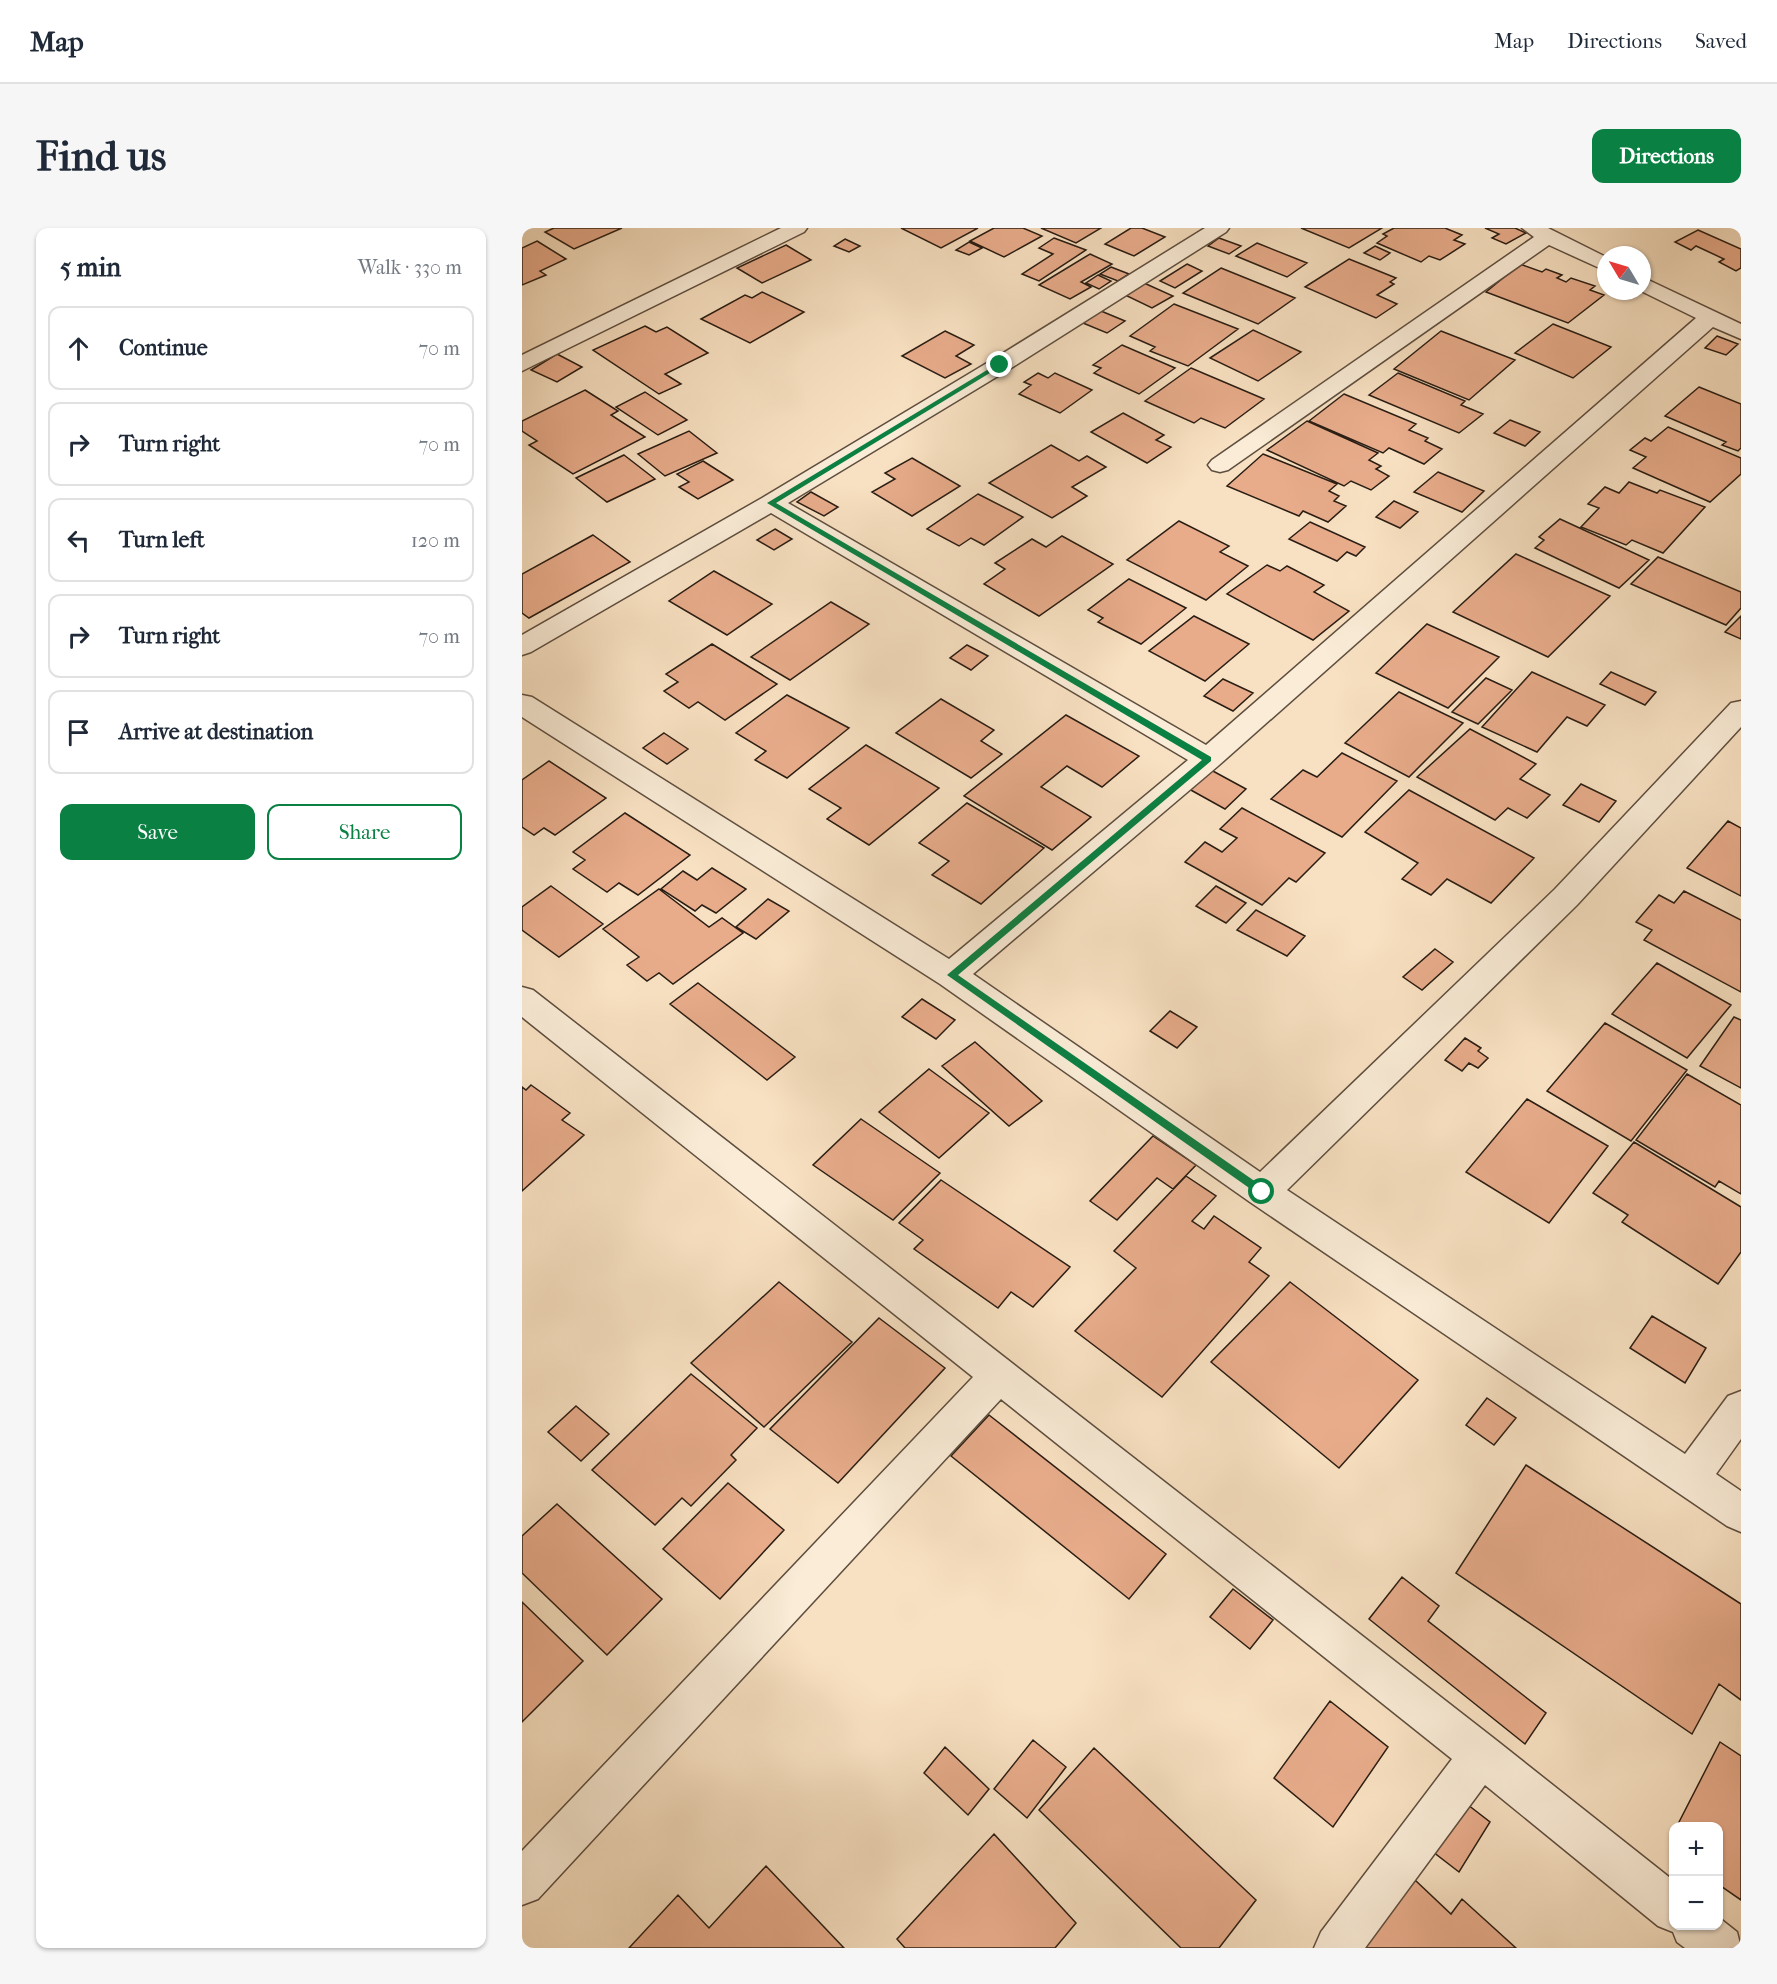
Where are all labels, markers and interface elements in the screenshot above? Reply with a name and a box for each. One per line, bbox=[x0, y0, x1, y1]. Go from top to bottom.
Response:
text: Map bbox=[30, 25, 84, 58]
text: Map bbox=[1494, 29, 1534, 53]
text: Directions bbox=[1567, 29, 1662, 53]
text: Saved bbox=[1695, 29, 1747, 53]
button: Directions bbox=[1592, 129, 1741, 183]
text: Find us bbox=[36, 132, 166, 181]
north arrow bbox=[1597, 246, 1651, 300]
text: 5 min bbox=[60, 252, 121, 283]
text: Walk · 330 m bbox=[358, 256, 462, 279]
icon: ahead bbox=[62, 332, 95, 365]
text: Continue bbox=[119, 335, 208, 361]
text: 70 m bbox=[418, 337, 460, 360]
route end bbox=[986, 351, 1012, 377]
icon: right bbox=[62, 428, 95, 461]
text: Turn right bbox=[119, 431, 220, 457]
text: 70 m bbox=[418, 433, 460, 456]
icon: left bbox=[62, 524, 95, 557]
text: Turn left bbox=[119, 527, 205, 553]
text: 120 m bbox=[411, 529, 460, 552]
icon: right bbox=[62, 620, 95, 653]
text: Turn right bbox=[119, 623, 220, 649]
text: 70 m bbox=[418, 625, 460, 648]
icon: arrive bbox=[62, 716, 95, 749]
text: Arrive at destination bbox=[119, 719, 313, 745]
button: Save bbox=[60, 804, 255, 860]
button: Share bbox=[267, 804, 462, 860]
route start bbox=[1248, 1178, 1274, 1204]
map controls bbox=[1669, 1822, 1723, 1930]
button: + bbox=[1669, 1822, 1723, 1876]
button: − bbox=[1669, 1876, 1723, 1930]

